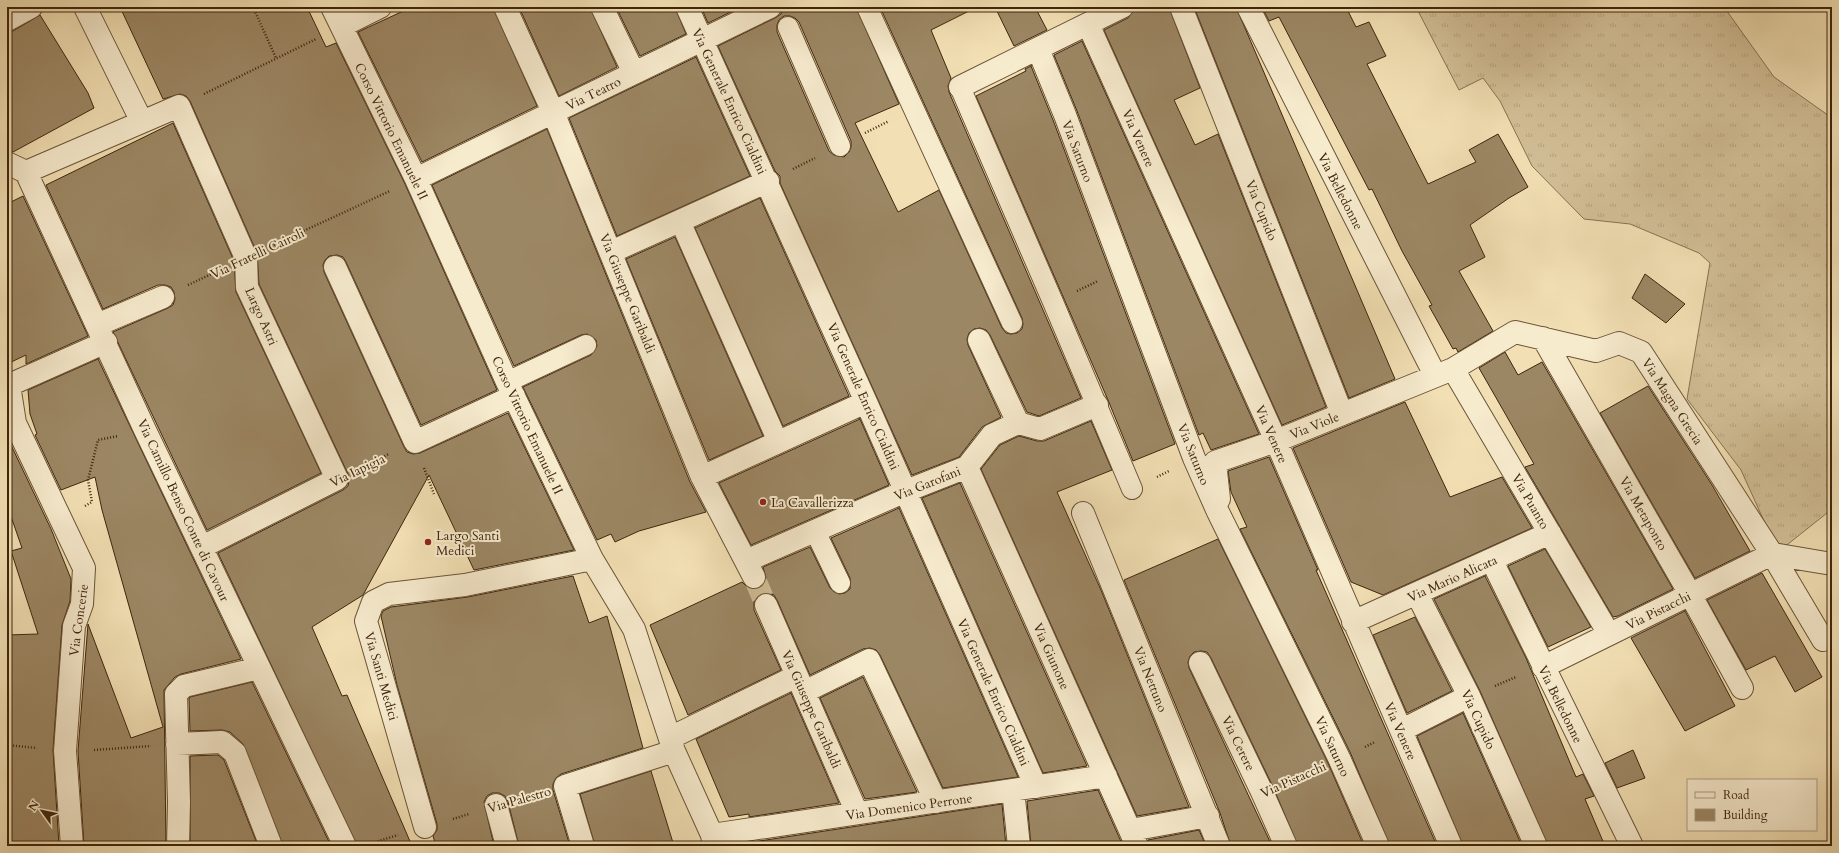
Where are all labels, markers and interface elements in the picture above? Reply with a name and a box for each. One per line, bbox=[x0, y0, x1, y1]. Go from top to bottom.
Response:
street label: Via Generale Enrico Cialdini bbox=[687, 25, 771, 178]
street label: Corso Vittorio Emanuele II bbox=[350, 60, 432, 203]
street label: Via Teatro bbox=[563, 73, 624, 115]
street label: Via Venere bbox=[1117, 107, 1159, 170]
street label: Via Saturno bbox=[1057, 118, 1097, 185]
street label: Via Belledonne bbox=[1313, 150, 1367, 233]
street label: Via Cupido bbox=[1241, 177, 1281, 243]
street label: Via Fratelli Cairoli bbox=[207, 224, 308, 284]
street label: Via Giuseppe Garibaldi bbox=[595, 231, 659, 356]
street label: Largo Astri bbox=[240, 284, 282, 349]
street label: Via Generale Enrico Cialdini bbox=[822, 320, 904, 473]
street label: Corso Vittorio Emanuele II bbox=[487, 353, 567, 497]
street label: Via Magna Grecia bbox=[1637, 355, 1707, 449]
street label: Via Venere bbox=[1250, 403, 1292, 466]
street label: Via Viole bbox=[1287, 408, 1342, 444]
street label: Via Camillo Benso Conte di Cavour bbox=[133, 416, 234, 605]
street label: Via Saturno bbox=[1173, 421, 1214, 488]
street label: Via Iapigia bbox=[327, 450, 388, 492]
street label: Via Garofani bbox=[891, 462, 964, 506]
street label: Via Puanto bbox=[1507, 470, 1553, 533]
street label: Via Metaponto bbox=[1615, 473, 1672, 554]
place label: La Cavallerizza bbox=[771, 494, 854, 512]
marker: La Cavallerizza bbox=[758, 497, 768, 507]
place label: Largo Santi Medici bbox=[436, 527, 500, 560]
marker: Largo Santi Medici bbox=[423, 537, 433, 547]
street label: Via Mario Alicata bbox=[1405, 551, 1501, 607]
street label: Via Concerie bbox=[65, 583, 93, 657]
street label: Via Pistacchi bbox=[1623, 587, 1694, 634]
street label: Via Generale Enrico Cialdini bbox=[952, 616, 1034, 769]
street label: Via Giunone bbox=[1028, 620, 1074, 693]
street label: Via Santi Medici bbox=[360, 630, 402, 723]
street label: Via Nettuno bbox=[1129, 644, 1171, 715]
street label: Via Giuseppe Garibaldi bbox=[777, 647, 845, 772]
street label: Via Belledonne bbox=[1534, 663, 1587, 746]
street label: Via Cupido bbox=[1456, 687, 1500, 752]
street label: Via Venere bbox=[1379, 700, 1421, 763]
street label: Via Cerere bbox=[1217, 713, 1259, 774]
street label: Via Saturno bbox=[1310, 713, 1354, 780]
street label: Via Pistacchi bbox=[1258, 757, 1330, 802]
legend bbox=[1687, 779, 1817, 831]
street label: Via Palestro bbox=[486, 782, 553, 818]
text: Road bbox=[1723, 787, 1750, 803]
street label: Via Domenico Perrone bbox=[845, 789, 974, 825]
north arrow bbox=[22, 791, 62, 831]
text: N bbox=[25, 797, 43, 814]
text: Building bbox=[1723, 807, 1768, 823]

